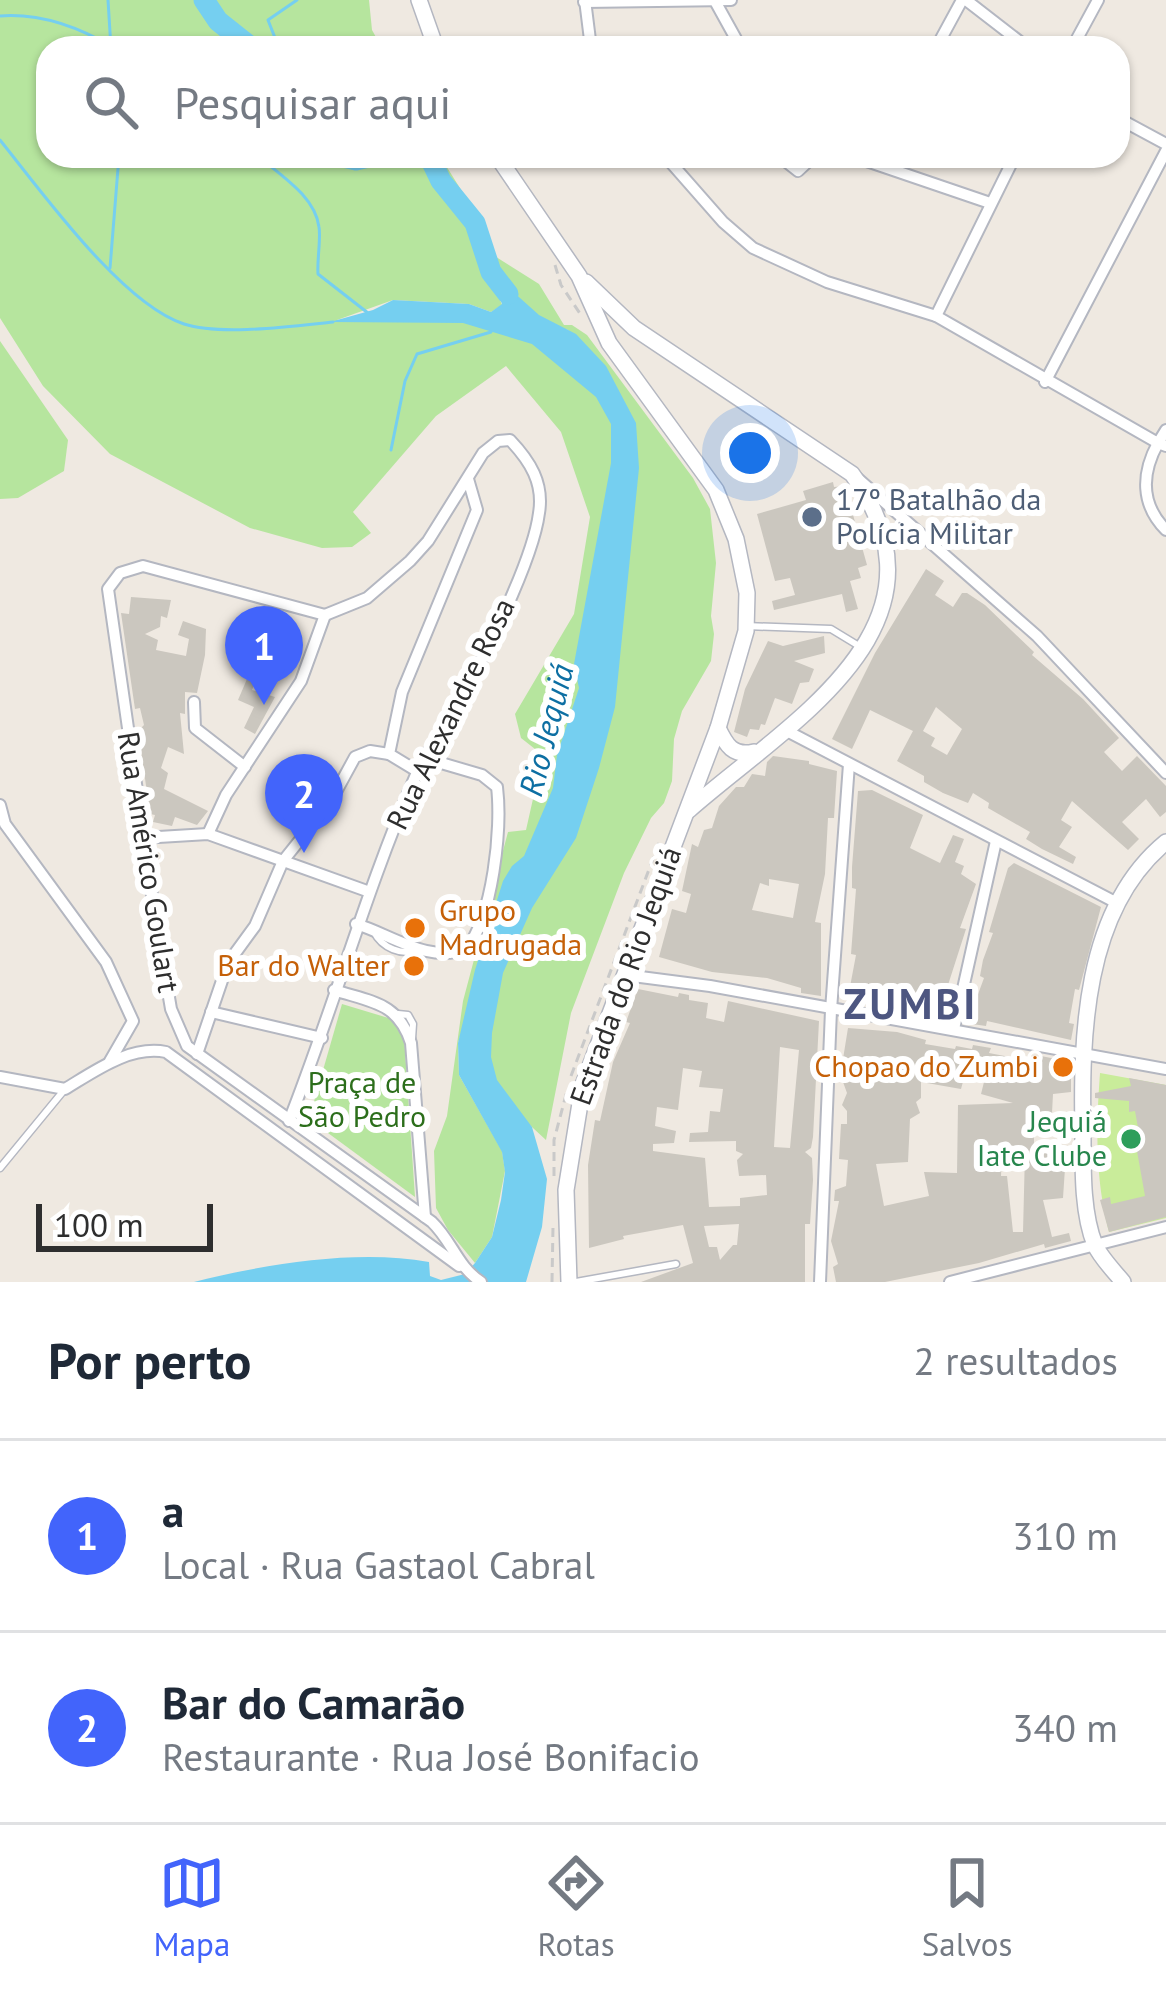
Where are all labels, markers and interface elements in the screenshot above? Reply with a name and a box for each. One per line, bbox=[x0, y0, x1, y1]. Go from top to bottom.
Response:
search box bbox=[36, 36, 1130, 168]
icon: search bbox=[78, 69, 144, 135]
text: Pesquisar aqui bbox=[174, 73, 451, 131]
your location bbox=[720, 423, 780, 483]
place label: 17º Batalhão da Polícia Militar bbox=[836, 479, 1041, 552]
marker: 17º Batalhão da Polícia Militar bbox=[799, 504, 825, 530]
street label: Rua Alexandre Rosa bbox=[377, 591, 523, 836]
pin: 1 bbox=[225, 606, 303, 705]
water label: Rio Jequiá bbox=[508, 659, 583, 800]
street label: Rua Américo Goulart bbox=[110, 729, 189, 995]
pin: 2 bbox=[265, 754, 343, 853]
street label: Estrada do Rio Jequiá bbox=[560, 841, 689, 1110]
place label: Grupo Madrugada bbox=[439, 890, 582, 963]
marker: Grupo Madrugada bbox=[402, 915, 428, 941]
place label: Bar do Walter bbox=[217, 945, 390, 984]
marker: Bar do Walter bbox=[401, 953, 427, 979]
district label: ZUMBI bbox=[844, 976, 978, 1031]
place label: Chopao do Zumbi bbox=[814, 1046, 1039, 1085]
marker: Chopao do Zumbi bbox=[1050, 1054, 1076, 1080]
park label: Praça de São Pedro bbox=[298, 1062, 426, 1135]
place label: Jequiá Iate Clube bbox=[977, 1101, 1107, 1174]
marker: Jequiá Iate Clube bbox=[1118, 1126, 1144, 1152]
scale bar bbox=[36, 1198, 213, 1251]
text: 100 m bbox=[54, 1203, 144, 1246]
text: Por perto bbox=[48, 1327, 251, 1393]
text: 2 resultados bbox=[914, 1335, 1118, 1386]
text: a bbox=[162, 1481, 184, 1539]
text: 1 bbox=[76, 1510, 98, 1561]
text: 310 m bbox=[1012, 1510, 1118, 1561]
text: Local · Rua Gastaol Cabral bbox=[162, 1539, 595, 1590]
text: Bar do Camarão bbox=[162, 1673, 465, 1731]
text: 2 bbox=[76, 1702, 98, 1753]
text: 340 m bbox=[1012, 1702, 1118, 1753]
text: Restaurante · Rua José Bonifacio bbox=[162, 1731, 700, 1782]
tab: Mapa bbox=[154, 1850, 230, 1965]
tab: Rotas bbox=[537, 1850, 615, 1965]
tab: Salvos bbox=[922, 1850, 1012, 1965]

